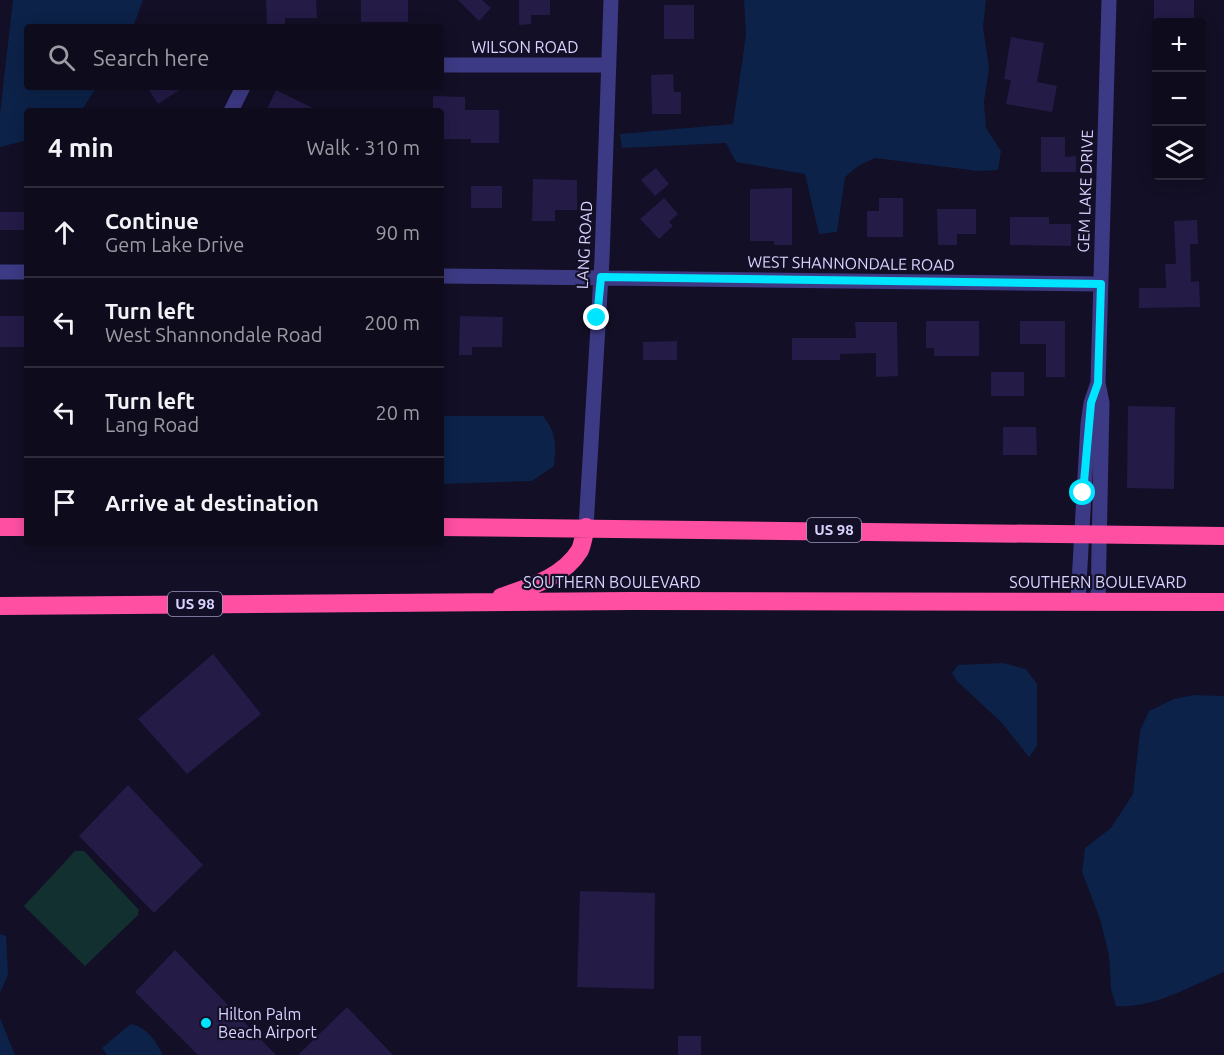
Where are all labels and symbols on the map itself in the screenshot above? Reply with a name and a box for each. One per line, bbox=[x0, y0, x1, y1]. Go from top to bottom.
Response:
street label: WILSON ROAD bbox=[471, 38, 579, 56]
street label: GEM LAKE DRIVE bbox=[1074, 129, 1096, 253]
street label: LANG ROAD bbox=[573, 200, 595, 290]
street label: WEST SHANNONDALE ROAD bbox=[747, 252, 955, 274]
route end bbox=[583, 304, 609, 330]
route start bbox=[1069, 479, 1095, 505]
road number: US 98 bbox=[807, 518, 861, 542]
street label: SOUTHERN BOULEVARD bbox=[523, 573, 701, 591]
street label: SOUTHERN BOULEVARD bbox=[1009, 573, 1187, 591]
road number: US 98 bbox=[168, 592, 222, 616]
place label: Hilton Palm Beach Airport bbox=[218, 1005, 318, 1041]
marker: Hilton Palm Beach Airport bbox=[199, 1016, 213, 1030]

